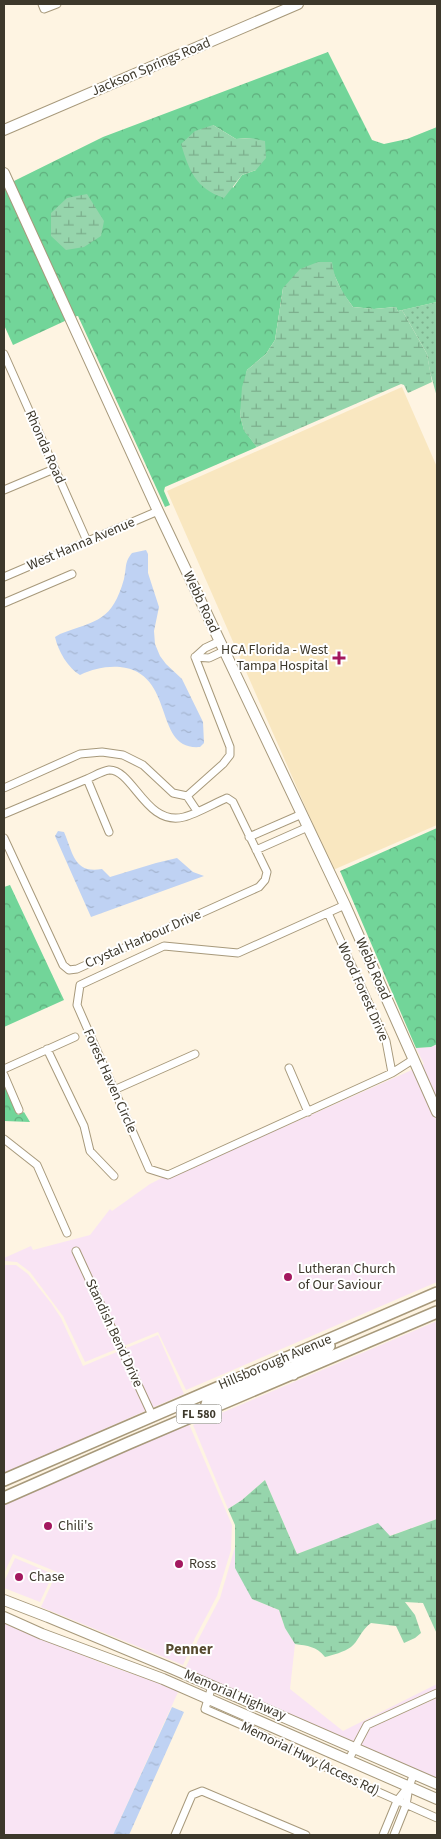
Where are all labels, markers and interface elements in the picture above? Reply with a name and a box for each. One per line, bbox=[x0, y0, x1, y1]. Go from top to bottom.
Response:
street label: Jackson Springs Road bbox=[88, 33, 214, 101]
street label: Rhonda Road bbox=[20, 407, 70, 487]
street label: West Hanna Avenue bbox=[24, 512, 138, 576]
street label: Webb Road bbox=[178, 568, 224, 636]
place label: HCA Florida - West Tampa Hospital bbox=[221, 640, 328, 676]
marker: HCA Florida - West Tampa Hospital bbox=[332, 651, 346, 665]
street label: Crystal Harbour Drive bbox=[82, 904, 204, 974]
street label: Webb Road bbox=[350, 935, 396, 1003]
street label: Wood Forest Drive bbox=[332, 939, 394, 1045]
street label: Forest Haven Circle bbox=[78, 1026, 142, 1136]
place label: Lutheran Church of Our Saviour bbox=[298, 1259, 396, 1295]
marker: Lutheran Church of Our Saviour bbox=[282, 1271, 294, 1283]
street label: Standish Bend Drive bbox=[80, 1276, 148, 1391]
street label: Hillsborough Avenue bbox=[215, 1329, 335, 1395]
road number: FL 580 bbox=[176, 1405, 222, 1424]
place label: Chili's bbox=[58, 1516, 93, 1536]
marker: Chili's bbox=[42, 1520, 54, 1532]
place label: Ross bbox=[189, 1554, 216, 1574]
marker: Ross bbox=[173, 1558, 185, 1570]
place label: Chase bbox=[29, 1567, 65, 1587]
marker: Chase bbox=[13, 1571, 25, 1583]
district label: Penner bbox=[165, 1639, 213, 1660]
street label: Memorial Highway bbox=[181, 1665, 289, 1726]
street label: Memorial Hwy (Access Rd) bbox=[237, 1717, 383, 1801]

